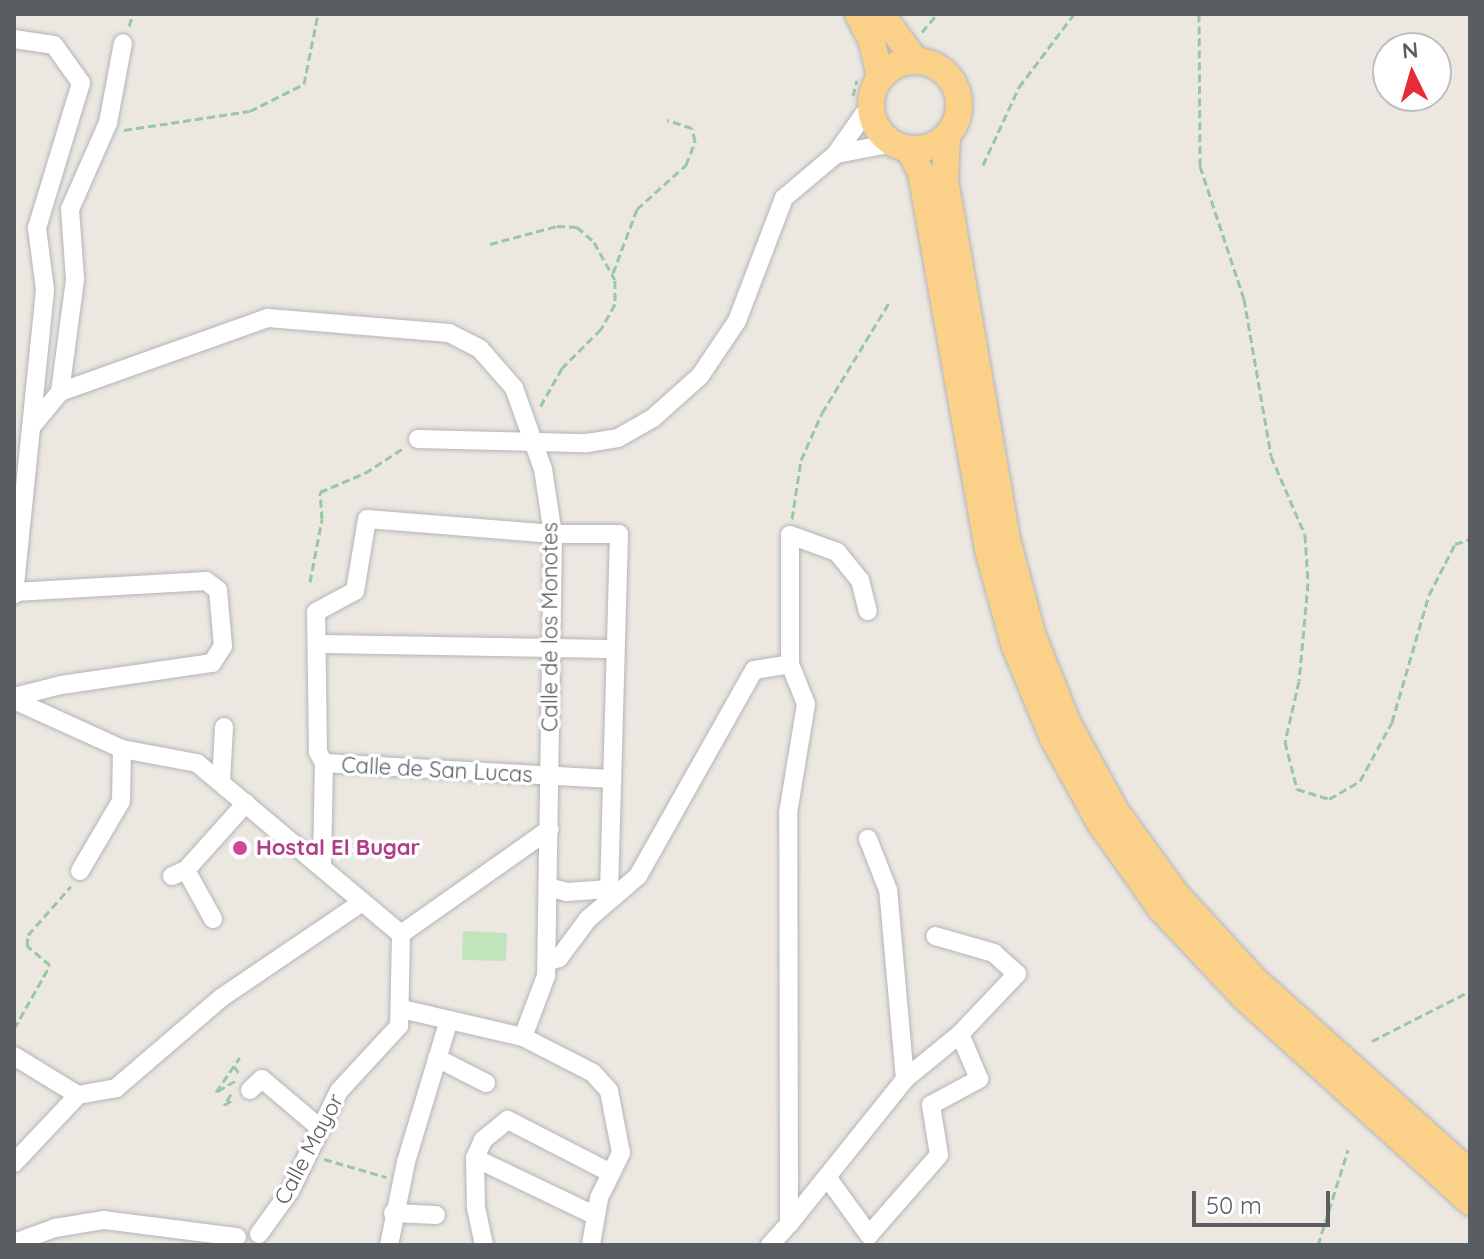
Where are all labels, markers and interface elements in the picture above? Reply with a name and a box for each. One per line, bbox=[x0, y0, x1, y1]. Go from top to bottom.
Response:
north arrow bbox=[1372, 32, 1452, 112]
text: N bbox=[1401, 35, 1419, 65]
street label: Calle de los Monotes bbox=[537, 522, 563, 732]
street label: Calle de San Lucas bbox=[341, 752, 533, 788]
place label: Hostal El Bugar bbox=[256, 835, 420, 861]
marker: Hostal El Bugar bbox=[231, 839, 249, 857]
street label: Calle Mayor bbox=[269, 1089, 349, 1209]
scale bar bbox=[1196, 1175, 1334, 1225]
text: 50 m bbox=[1206, 1190, 1262, 1220]

